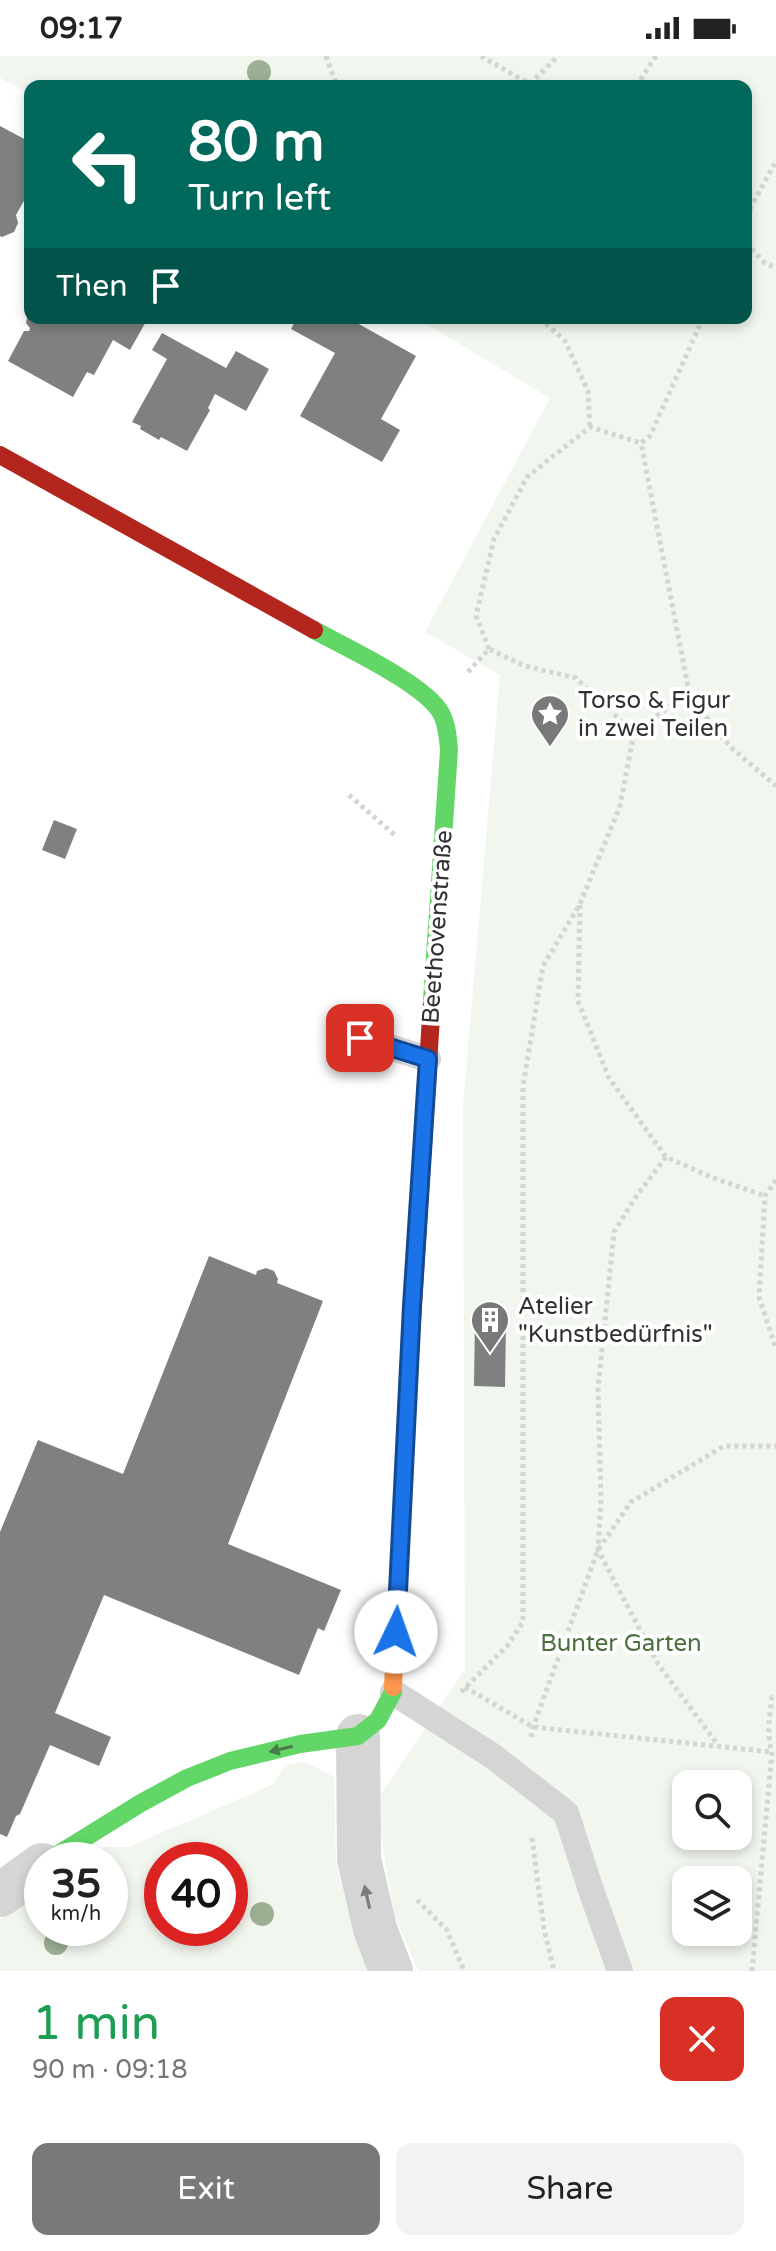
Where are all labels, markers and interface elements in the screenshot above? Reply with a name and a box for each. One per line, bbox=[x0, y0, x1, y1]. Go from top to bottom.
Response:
text: 09:17 bbox=[40, 10, 123, 47]
text: 80 m bbox=[188, 109, 324, 176]
icon: left bbox=[56, 112, 160, 216]
text: Turn left bbox=[188, 177, 331, 220]
icon: arrive bbox=[144, 264, 188, 308]
text: Then bbox=[56, 268, 128, 305]
place label: Torso & Figur in zwei Teilen bbox=[578, 686, 731, 743]
place icon: Torso & Figur in zwei Teilen bbox=[529, 693, 571, 748]
street label: Beethovenstraße bbox=[416, 829, 459, 1025]
pin bbox=[326, 1004, 394, 1072]
icon: arrive bbox=[338, 1016, 382, 1060]
place label: Atelier "Kunstbedürfnis" bbox=[518, 1292, 713, 1349]
building icon: Atelier "Kunstbedürfnis" bbox=[469, 1299, 511, 1354]
position arrow bbox=[354, 1590, 438, 1674]
park label: Bunter Garten bbox=[540, 1629, 702, 1658]
one-way arrow bbox=[268, 1743, 293, 1755]
map controls bbox=[672, 1770, 752, 1946]
button: search bbox=[672, 1770, 752, 1850]
speed limit sign: 40 bbox=[144, 1842, 248, 1946]
text: 35 bbox=[51, 1860, 101, 1908]
button: layers bbox=[672, 1866, 752, 1946]
one-way arrow bbox=[360, 1884, 373, 1909]
text: km/h bbox=[51, 1902, 101, 1926]
text: 1 min bbox=[32, 1995, 160, 2053]
button: close bbox=[660, 1997, 744, 2081]
text: 90 m · 09:18 bbox=[32, 2054, 188, 2085]
button: Exit bbox=[32, 2143, 380, 2235]
button: Share bbox=[396, 2143, 744, 2235]

